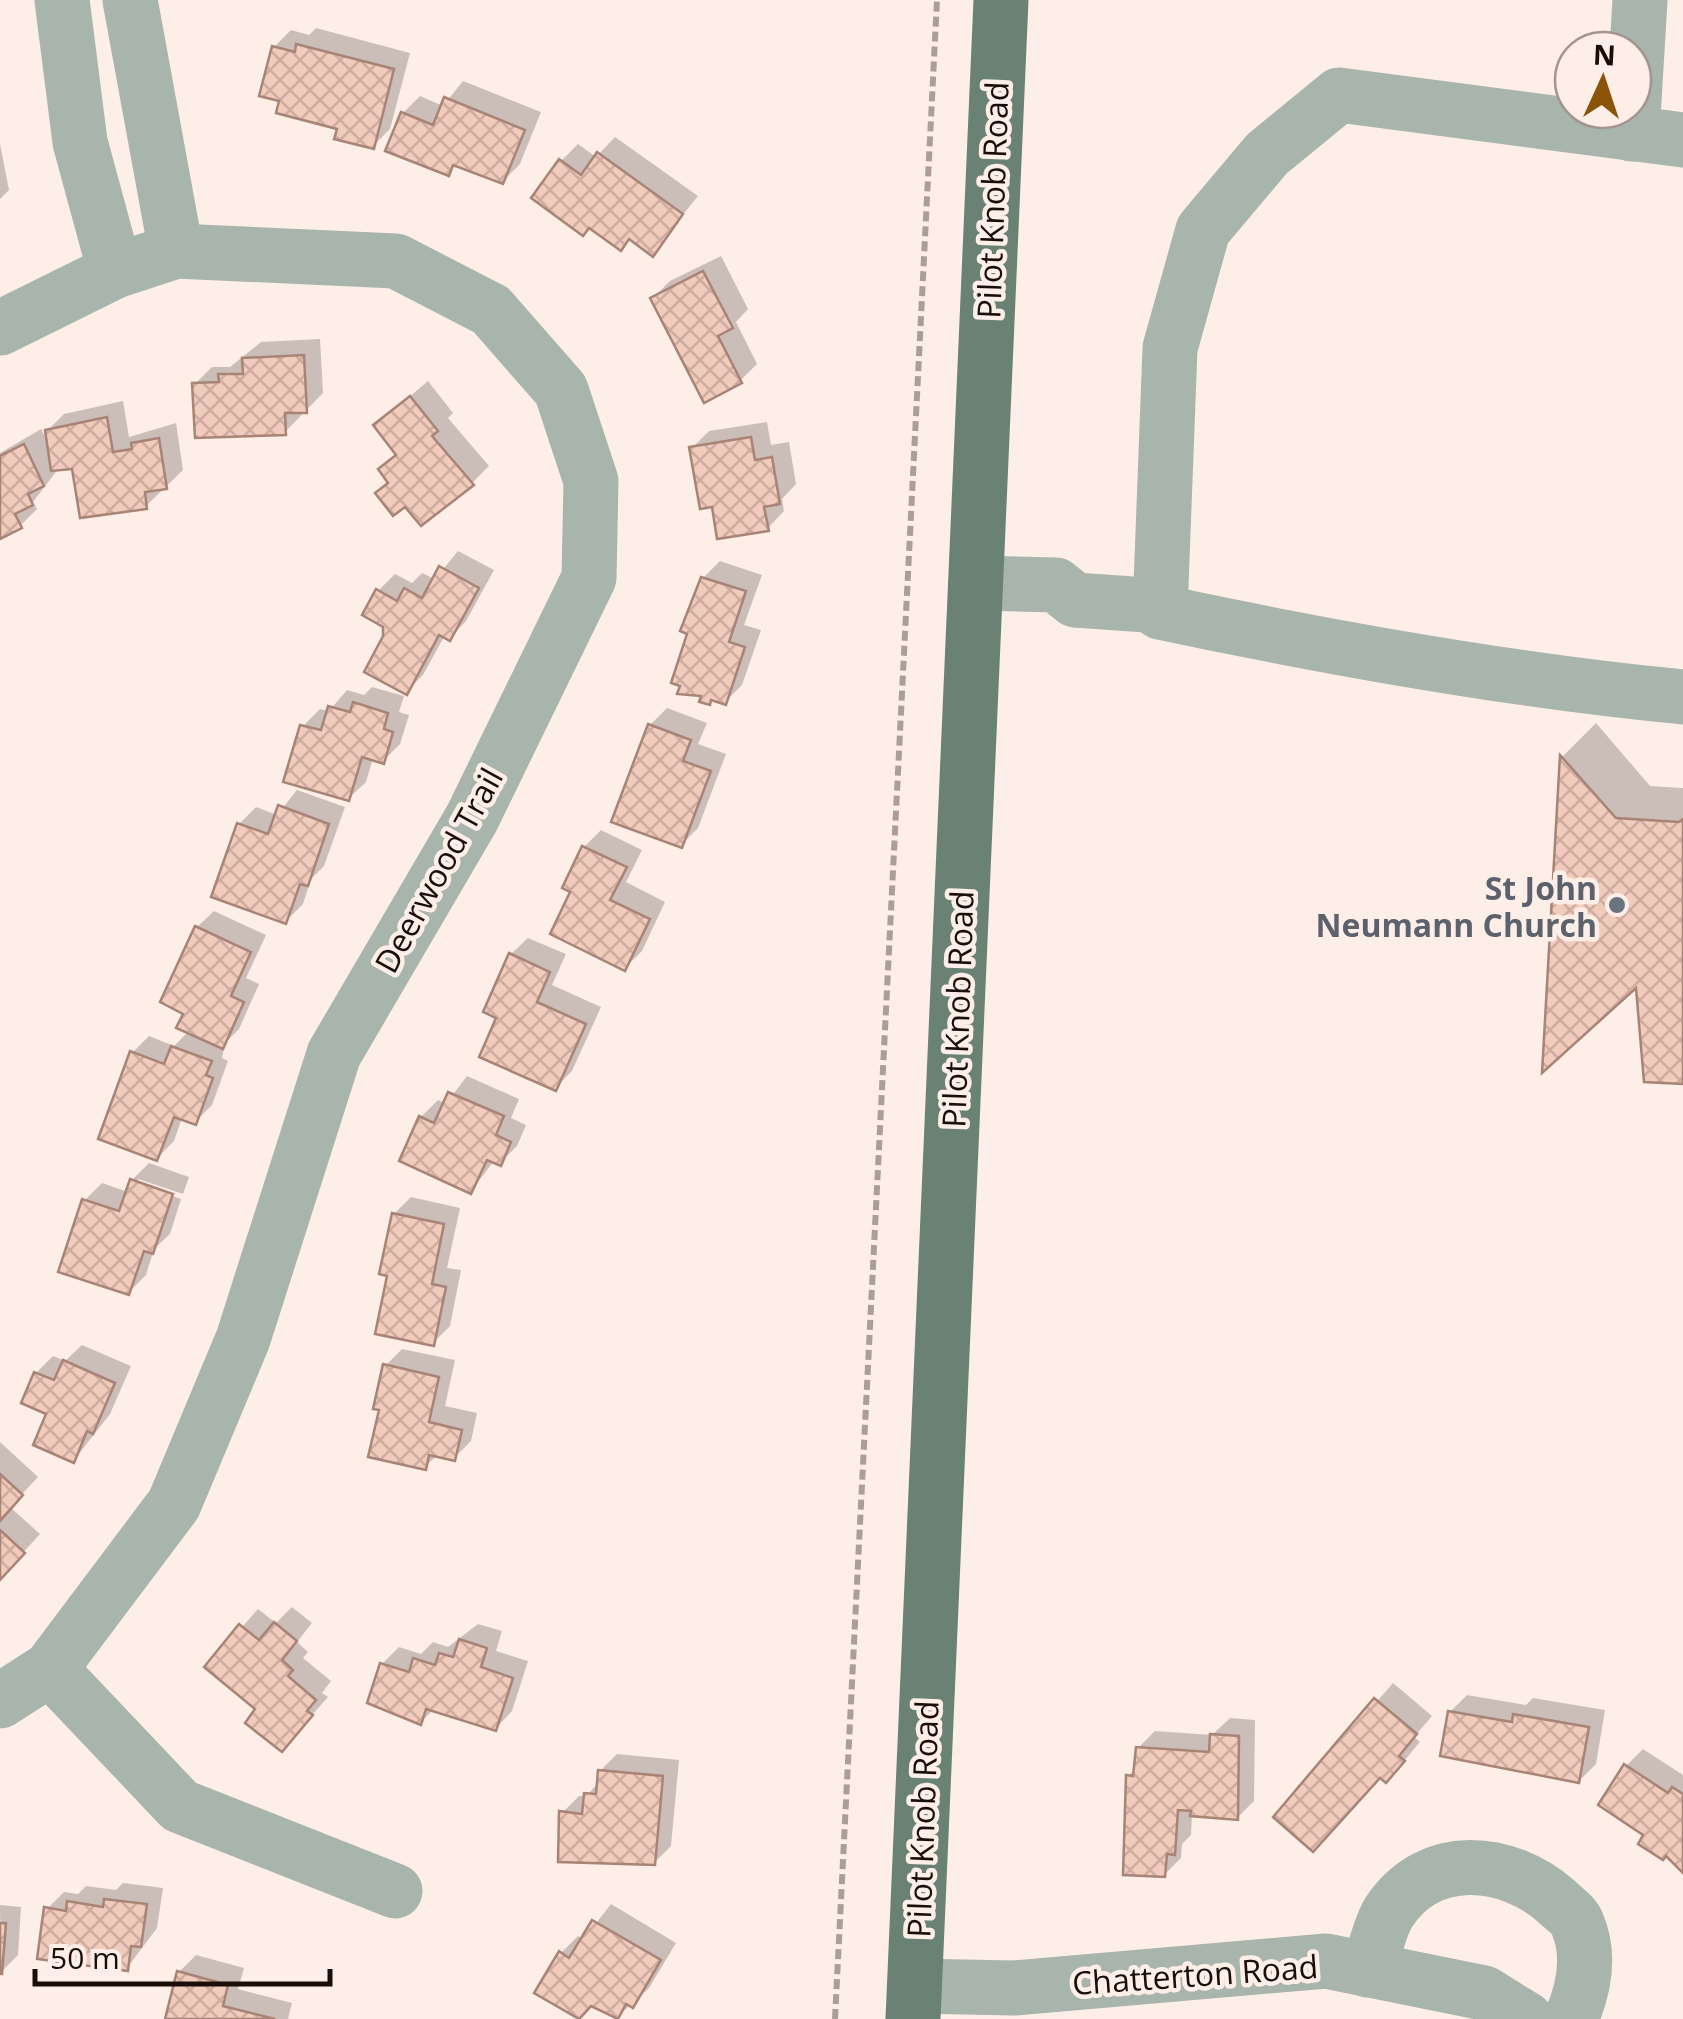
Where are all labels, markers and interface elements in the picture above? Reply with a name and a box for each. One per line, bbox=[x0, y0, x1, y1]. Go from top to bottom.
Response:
north arrow bbox=[1553, 30, 1653, 130]
text: N bbox=[1592, 34, 1617, 74]
street label: Pilot Knob Road bbox=[966, 81, 1018, 319]
street label: Deerwood Trail bbox=[364, 760, 512, 980]
place label: St John Neumann Church bbox=[1315, 866, 1597, 946]
street label: Pilot Knob Road bbox=[931, 890, 983, 1128]
marker: St John Neumann Church bbox=[1606, 894, 1628, 916]
street label: Pilot Knob Road bbox=[896, 1700, 948, 1938]
scale bar bbox=[35, 1924, 330, 1986]
text: 50 m bbox=[50, 1937, 120, 1978]
street label: Chatterton Road bbox=[1071, 1944, 1319, 2004]

